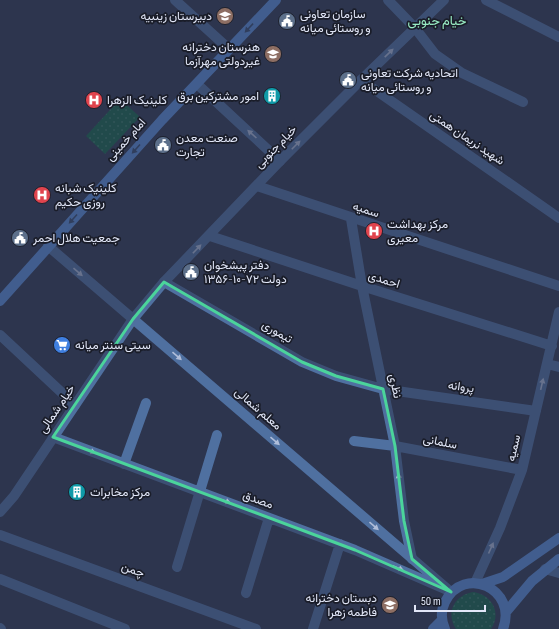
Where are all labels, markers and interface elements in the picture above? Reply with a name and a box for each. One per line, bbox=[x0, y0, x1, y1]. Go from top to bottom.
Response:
school or university icon: دبیرستان زینبیه bbox=[215, 6, 235, 26]
place label: سازمان تعاونی و روستائی میانه bbox=[300, 7, 371, 36]
place label: دبیرستان زینبیه bbox=[140, 9, 212, 24]
public building icon: سازمان تعاونی و روستائی میانه bbox=[277, 11, 297, 31]
district label: خیام جنوبی bbox=[408, 13, 467, 29]
one-way arrow bbox=[244, 23, 254, 33]
place label: هنرستان دخترانه غیردولتی مهرآزما bbox=[182, 40, 260, 69]
school or university icon: هنرستان دخترانه غیردولتی مهرآزما bbox=[263, 44, 283, 64]
one-way arrow bbox=[384, 48, 394, 58]
place label: اتحادیه شرکت تعاونی و روستائی میانه bbox=[361, 66, 458, 95]
public building icon: اتحادیه شرکت تعاونی و روستائی میانه bbox=[338, 70, 358, 90]
building icon: امور مشترکین برق bbox=[262, 86, 282, 106]
place label: امور مشترکین برق bbox=[177, 89, 259, 104]
hospital icon: کلینیک الزهرا bbox=[84, 90, 104, 110]
place label: کلینیک الزهرا bbox=[107, 93, 167, 108]
street label: شهید نریمان همتی bbox=[427, 107, 507, 169]
street label: امام خمینی bbox=[103, 115, 149, 165]
street label: خیام جنوبی bbox=[252, 122, 300, 172]
one-way arrow bbox=[246, 130, 257, 139]
place label: صنعت معدن تجارت bbox=[176, 131, 238, 160]
public building icon: صنعت معدن تجارت bbox=[153, 135, 173, 155]
one-way arrow bbox=[291, 140, 301, 149]
one-way arrow bbox=[131, 144, 140, 154]
place label: کلینیک شبانه روزی حکیم bbox=[55, 181, 117, 210]
hospital icon: کلینیک شبانه روزی حکیم bbox=[32, 185, 52, 205]
street label: سميه bbox=[351, 199, 381, 221]
one-way arrow bbox=[68, 214, 78, 224]
place label: مرکز بهداشت معیری bbox=[387, 217, 448, 246]
hospital icon: مرکز بهداشت معیری bbox=[364, 221, 384, 241]
public building icon: جمعیت هلال احمر bbox=[10, 228, 30, 248]
place label: جمعیت هلال احمر bbox=[32, 231, 120, 246]
one-way arrow bbox=[192, 244, 202, 254]
place label: دفتر پیشخوان دولت ۷۲-۱۰-۱۳۵۶ bbox=[204, 258, 287, 287]
public building icon: دفتر پیشخوان دولت ۷۲-۱۰-۱۳۵۶ bbox=[181, 262, 201, 282]
one-way arrow bbox=[73, 267, 83, 276]
street label: احمدی bbox=[366, 268, 402, 292]
street label: تیموری bbox=[259, 317, 295, 347]
supermarket icon: سیتی سنتر میانه bbox=[52, 335, 72, 355]
place label: سیتی سنتر میانه bbox=[75, 338, 151, 353]
one-way arrow bbox=[171, 352, 182, 361]
street label: نظری bbox=[385, 372, 405, 400]
street label: پروانه bbox=[447, 378, 475, 396]
one-way arrow bbox=[540, 378, 546, 390]
street label: خیام شمالی bbox=[35, 382, 79, 436]
street label: معلم شمالی bbox=[231, 385, 285, 433]
street label: سلمانی bbox=[422, 431, 458, 453]
street label: سمیه bbox=[504, 433, 524, 463]
one-way arrow bbox=[270, 436, 281, 445]
one-way arrow bbox=[84, 448, 96, 454]
one-way arrow bbox=[396, 473, 402, 485]
building icon: مرکز مخابرات bbox=[67, 482, 87, 502]
place label: مرکز مخابرات bbox=[90, 485, 150, 500]
street label: مصدق bbox=[241, 488, 275, 512]
one-way arrow bbox=[219, 499, 231, 505]
one-way arrow bbox=[369, 521, 379, 530]
one-way arrow bbox=[488, 542, 494, 553]
street label: چمن bbox=[119, 559, 147, 581]
one-way arrow bbox=[393, 565, 404, 571]
scale bar bbox=[415, 587, 485, 613]
place label: دبستان دخترانه فاطمه زهرا bbox=[306, 591, 377, 620]
text: 50 m bbox=[421, 594, 441, 609]
school or university icon: دبستان دخترانه فاطمه زهرا bbox=[380, 595, 400, 615]

